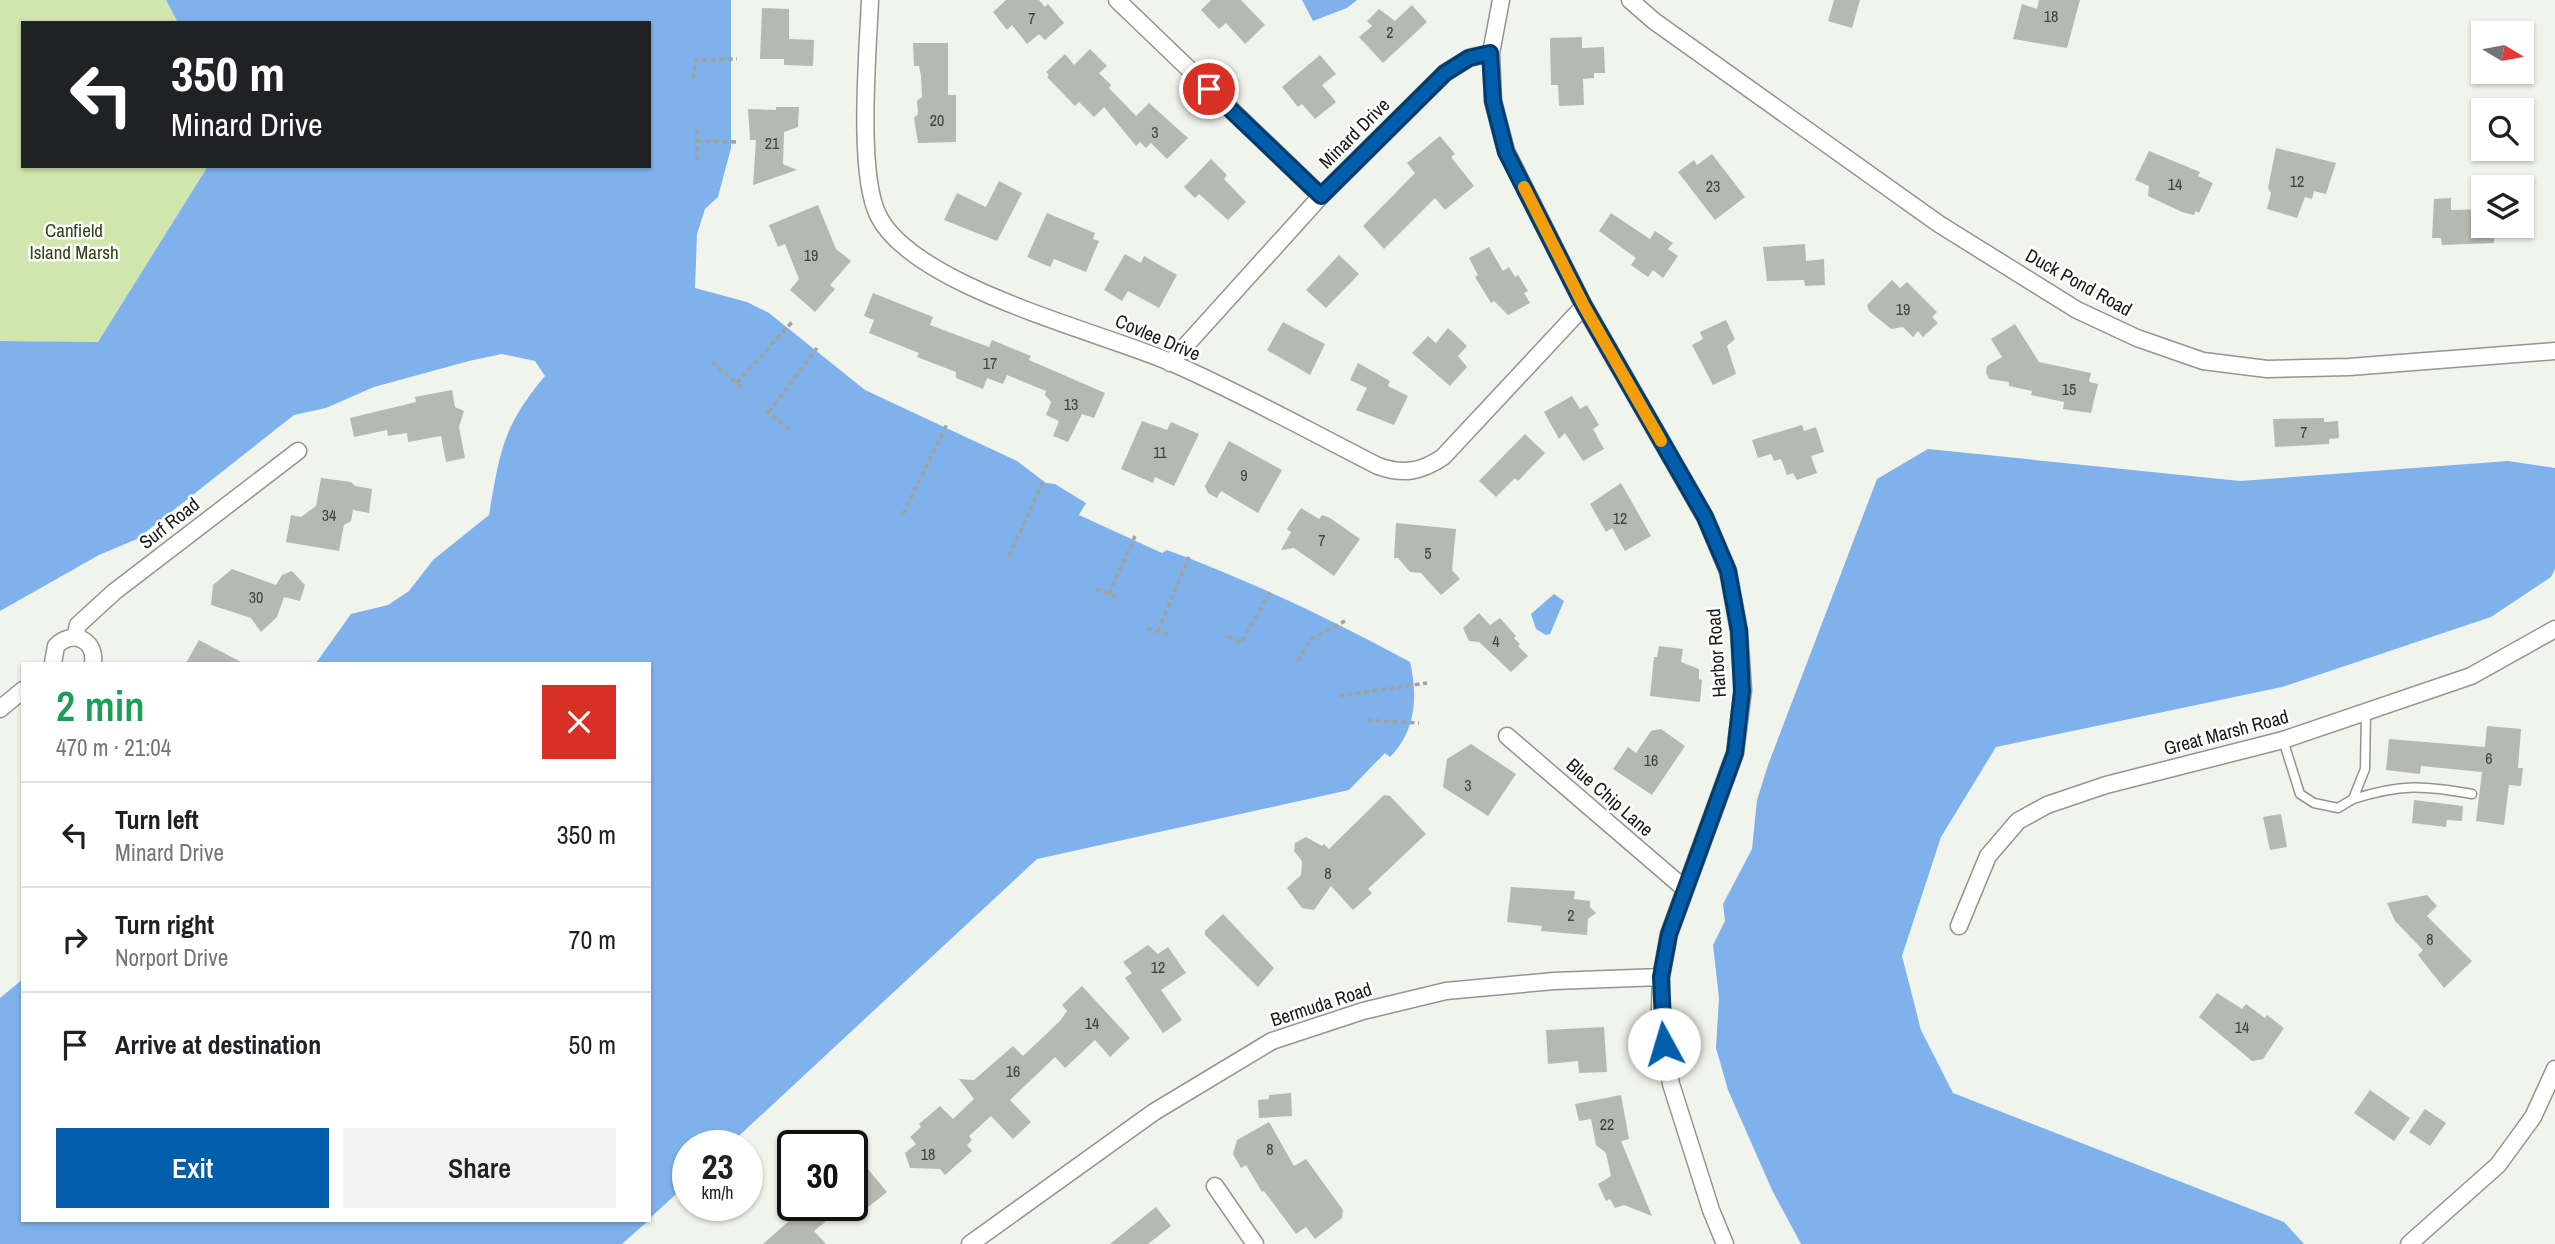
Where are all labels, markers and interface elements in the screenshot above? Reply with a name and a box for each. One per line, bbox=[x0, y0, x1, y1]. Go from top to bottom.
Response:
house number: 18 bbox=[2044, 5, 2058, 27]
house number: 7 bbox=[1028, 7, 1036, 29]
house number: 2 bbox=[1386, 21, 1394, 43]
north arrow bbox=[2471, 21, 2534, 84]
map controls bbox=[2471, 21, 2534, 238]
text: 350 m bbox=[171, 40, 285, 106]
icon: left bbox=[56, 49, 147, 140]
pin bbox=[1179, 59, 1239, 119]
icon: arrive bbox=[1190, 70, 1228, 108]
street label: Minard Drive bbox=[1313, 92, 1395, 174]
button: search bbox=[2471, 98, 2534, 161]
text: Minard Drive bbox=[171, 103, 323, 146]
house number: 20 bbox=[930, 109, 944, 131]
house number: 3 bbox=[1151, 121, 1159, 143]
house number: 21 bbox=[765, 132, 780, 154]
house number: 12 bbox=[2290, 170, 2304, 192]
house number: 14 bbox=[2168, 173, 2182, 195]
house number: 23 bbox=[1706, 175, 1720, 197]
button: layers bbox=[2471, 175, 2534, 238]
park label: Canfield Island Marsh bbox=[29, 217, 119, 265]
street label: Duck Pond Road bbox=[2021, 242, 2137, 322]
house number: 19 bbox=[804, 244, 818, 266]
house number: 19 bbox=[1896, 298, 1910, 320]
street label: Covlee Drive bbox=[1111, 307, 1205, 367]
house number: 17 bbox=[983, 352, 997, 374]
house number: 15 bbox=[2062, 378, 2076, 400]
house number: 13 bbox=[1064, 393, 1078, 415]
house number: 7 bbox=[2300, 421, 2308, 443]
house number: 11 bbox=[1153, 441, 1168, 463]
house number: 9 bbox=[1240, 464, 1248, 486]
street label: Surf Road bbox=[133, 491, 205, 555]
house number: 34 bbox=[322, 504, 336, 526]
house number: 12 bbox=[1613, 507, 1627, 529]
house number: 7 bbox=[1318, 529, 1326, 551]
house number: 5 bbox=[1424, 542, 1432, 564]
house number: 30 bbox=[249, 586, 263, 608]
street label: Harbor Road bbox=[1700, 608, 1732, 698]
house number: 4 bbox=[1492, 630, 1500, 652]
text: 2 min bbox=[56, 678, 145, 734]
button: close bbox=[542, 685, 616, 759]
street label: Great Marsh Road bbox=[2161, 703, 2291, 761]
text: 470 m · 21:04 bbox=[56, 732, 171, 763]
house number: 6 bbox=[2485, 747, 2493, 769]
house number: 16 bbox=[1644, 749, 1658, 771]
street label: Blue Chip Lane bbox=[1561, 752, 1659, 842]
house number: 3 bbox=[1464, 774, 1472, 796]
text: Turn left bbox=[115, 802, 199, 837]
icon: left bbox=[56, 816, 94, 854]
text: 350 m bbox=[557, 817, 616, 852]
text: Minard Drive bbox=[115, 837, 224, 868]
house number: 8 bbox=[1324, 862, 1332, 884]
house number: 2 bbox=[1567, 904, 1575, 926]
text: Turn right bbox=[115, 907, 214, 942]
icon: right bbox=[56, 921, 94, 959]
text: 70 m bbox=[569, 922, 616, 957]
house number: 8 bbox=[2426, 928, 2434, 950]
text: Norport Drive bbox=[115, 942, 228, 973]
house number: 12 bbox=[1151, 956, 1165, 978]
street label: Bermuda Road bbox=[1267, 975, 1375, 1033]
position arrow bbox=[1627, 1007, 1701, 1081]
house number: 14 bbox=[1085, 1012, 1099, 1034]
house number: 14 bbox=[2235, 1016, 2249, 1038]
icon: arrive bbox=[56, 1026, 94, 1064]
text: Arrive at destination bbox=[115, 1027, 321, 1062]
text: 50 m bbox=[569, 1027, 616, 1062]
house number: 16 bbox=[1006, 1060, 1020, 1082]
house number: 22 bbox=[1600, 1113, 1614, 1135]
button: Exit bbox=[56, 1128, 329, 1208]
button: Share bbox=[343, 1128, 616, 1208]
speed limit sign: 30 bbox=[777, 1130, 868, 1221]
house number: 8 bbox=[1266, 1138, 1274, 1160]
text: 23 bbox=[702, 1143, 733, 1190]
house number: 18 bbox=[921, 1143, 935, 1165]
text: km/h bbox=[702, 1180, 734, 1205]

